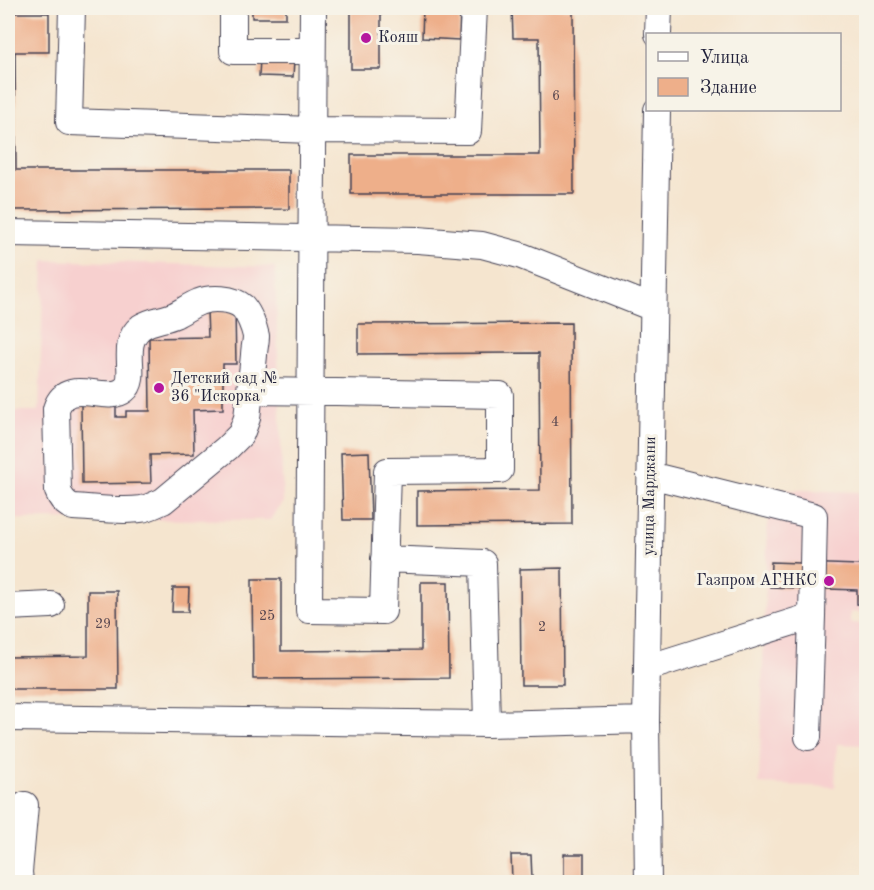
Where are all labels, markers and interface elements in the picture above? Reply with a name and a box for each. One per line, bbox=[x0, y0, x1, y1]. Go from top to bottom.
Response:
place label: Кояш bbox=[378, 30, 418, 46]
marker: Кояш bbox=[359, 31, 373, 45]
legend bbox=[646, 33, 841, 111]
text: Улица bbox=[700, 49, 749, 67]
text: Здание bbox=[700, 79, 757, 97]
house number: 6 bbox=[552, 89, 560, 103]
place label: Детский сад № 36 "Искорка" bbox=[171, 371, 279, 405]
marker: Детский сад № 36 "Искорка" bbox=[152, 381, 166, 395]
house number: 4 bbox=[551, 415, 559, 429]
street label: улица Марджани bbox=[641, 436, 659, 556]
place label: Газпром АГНКС bbox=[696, 573, 817, 589]
marker: Газпром АГНКС bbox=[822, 574, 836, 588]
house number: 25 bbox=[259, 609, 275, 623]
house number: 29 bbox=[95, 617, 111, 631]
house number: 2 bbox=[538, 620, 546, 634]

